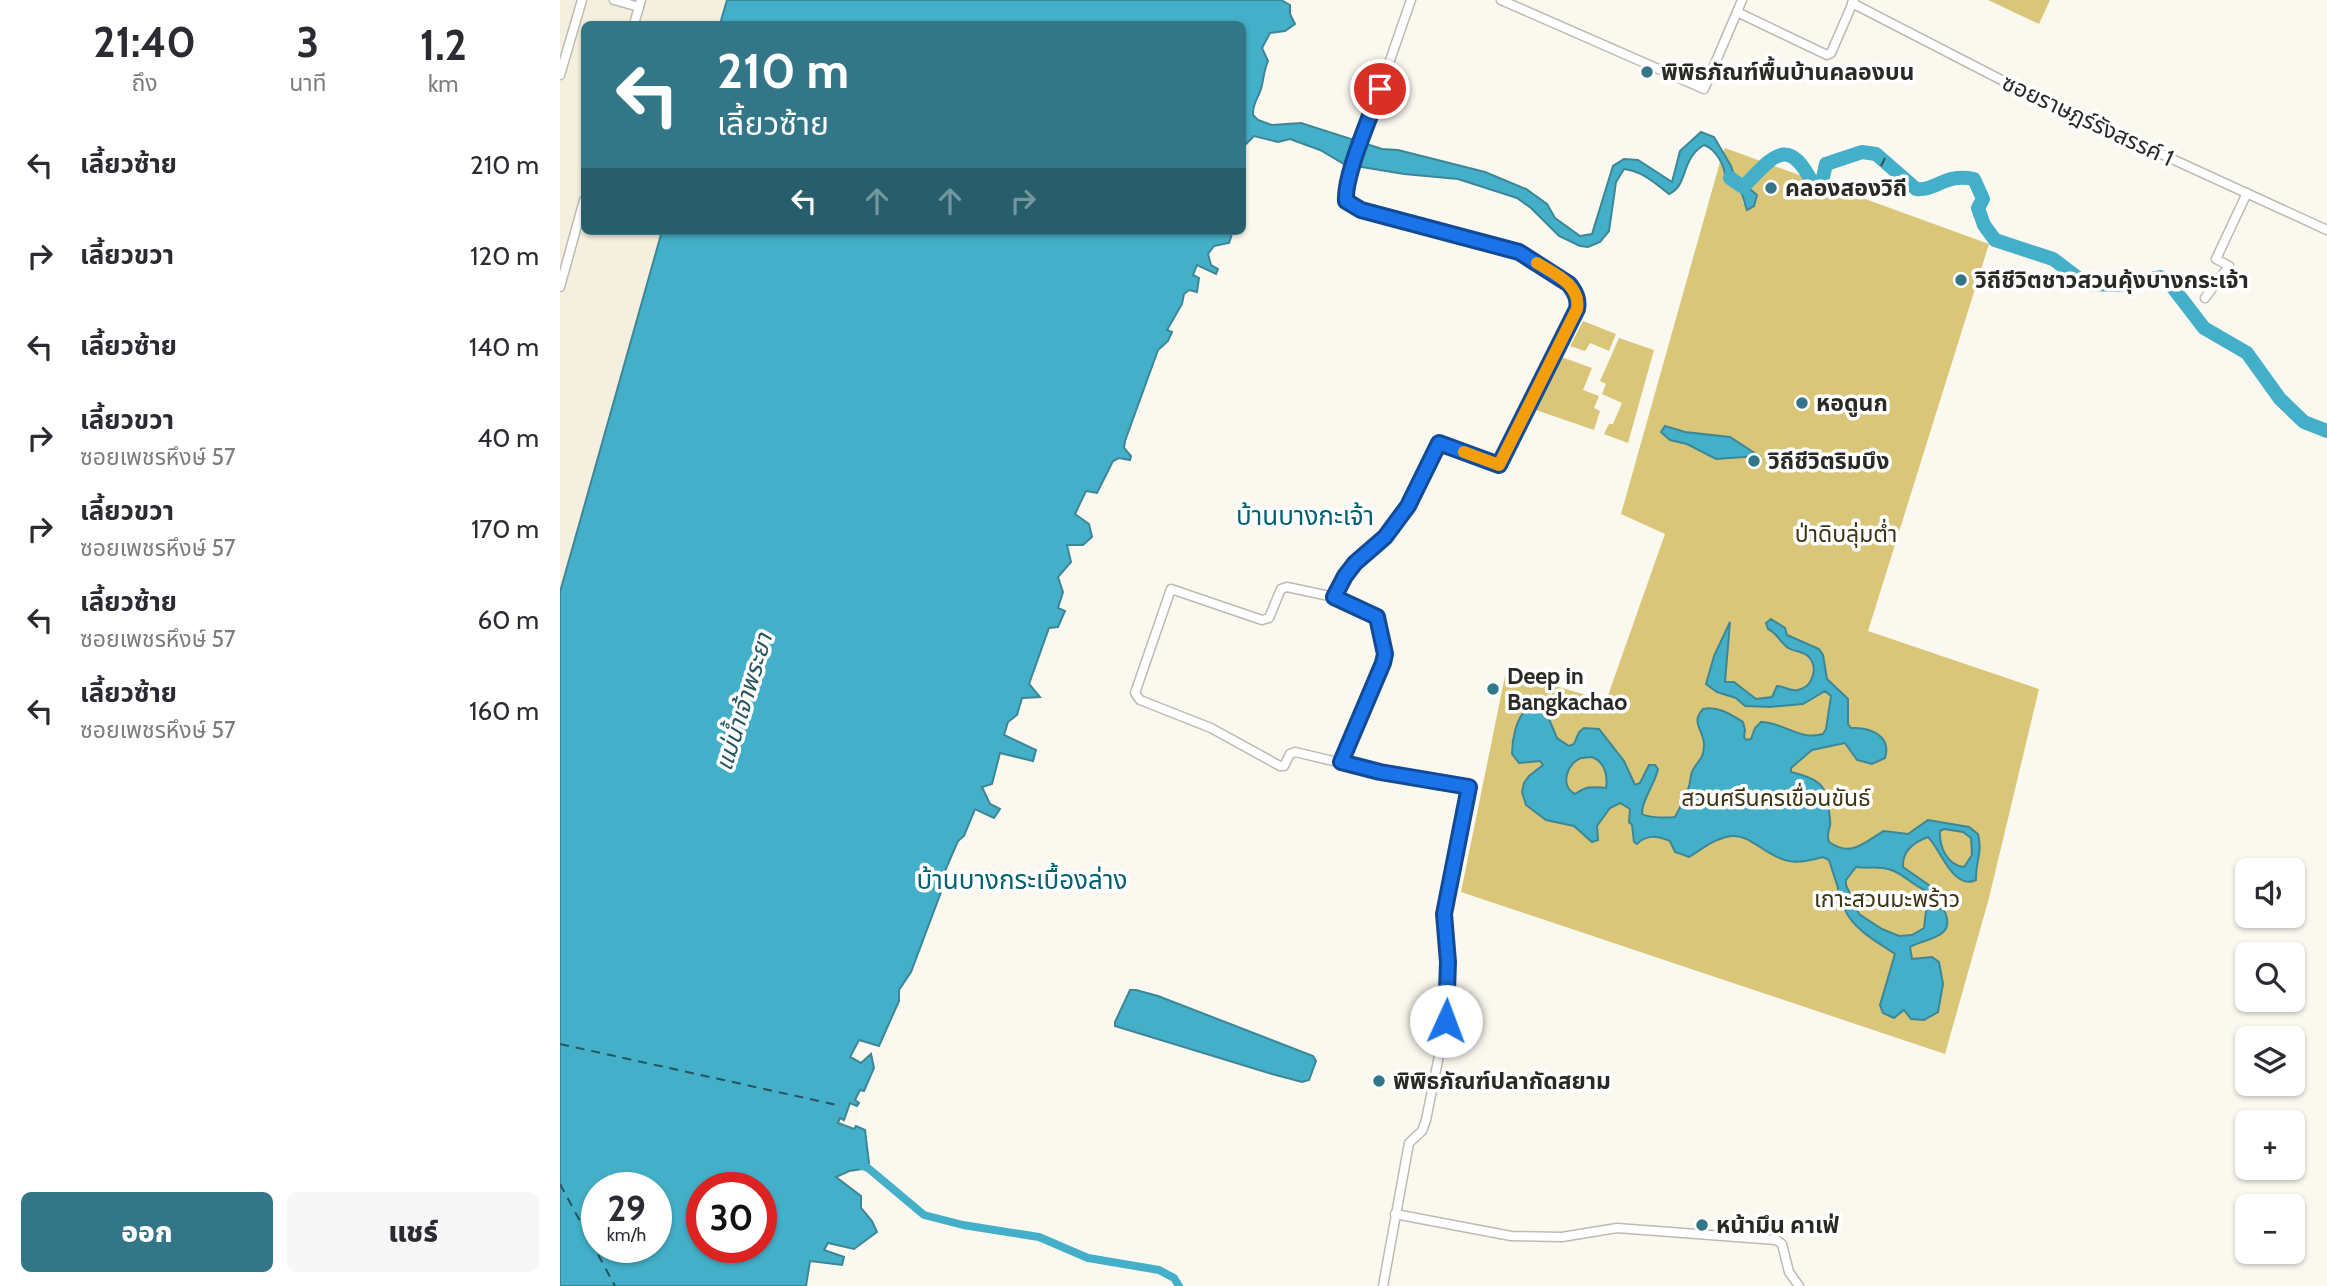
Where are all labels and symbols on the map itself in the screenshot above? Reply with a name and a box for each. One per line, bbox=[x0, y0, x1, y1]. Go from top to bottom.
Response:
place label: พิพิธภัณฑ์พื้นบ้านคลองบน bbox=[1661, 56, 1914, 86]
pin bbox=[1350, 59, 1410, 119]
marker: พิพิธภัณฑ์พื้นบ้านคลองบน bbox=[1639, 64, 1655, 80]
street label: ซอยราษฎร์รังสรรค์ 1 bbox=[1998, 68, 2178, 172]
place label: คลองสองวิถี bbox=[1785, 174, 1907, 202]
marker: คลองสองวิถี bbox=[1763, 180, 1779, 196]
place label: วิถีชีวิตชาวสวนคุ้งบางกระเจ้า bbox=[1974, 266, 2249, 294]
marker: วิถีชีวิตชาวสวนคุ้งบางกระเจ้า bbox=[1953, 272, 1969, 288]
place label: หอดูนก bbox=[1816, 389, 1888, 417]
marker: หอดูนก bbox=[1794, 395, 1810, 411]
place label: วิถีชีวิตริมบึง bbox=[1767, 447, 1889, 475]
marker: วิถีชีวิตริมบึง bbox=[1746, 453, 1762, 469]
district label: บ้านบางกะเจ้า bbox=[1236, 500, 1374, 532]
park label: ป่าดิบลุ่มต่ำ bbox=[1795, 518, 1897, 548]
water label: แม่น้ำเจ้าพระยา bbox=[707, 628, 779, 774]
place label: Deep in Bangkachao bbox=[1507, 662, 1627, 716]
marker: Deep in Bangkachao bbox=[1485, 681, 1501, 697]
park label: สวนศรีนครเขื่อนขันธ์ bbox=[1681, 782, 1871, 812]
district label: บ้านบางกระเบื้องล่าง bbox=[917, 862, 1127, 896]
park label: เกาะสวนมะพร้าว bbox=[1814, 885, 1960, 913]
position arrow bbox=[1409, 984, 1483, 1058]
place label: พิพิธภัณฑ์ปลากัดสยาม bbox=[1393, 1067, 1611, 1095]
marker: พิพิธภัณฑ์ปลากัดสยาม bbox=[1371, 1073, 1387, 1089]
speed limit sign: 30 bbox=[686, 1172, 777, 1263]
place label: หน้ามึน คาเฟ่ bbox=[1716, 1211, 1839, 1239]
marker: หน้ามึน คาเฟ่ bbox=[1694, 1217, 1710, 1233]

